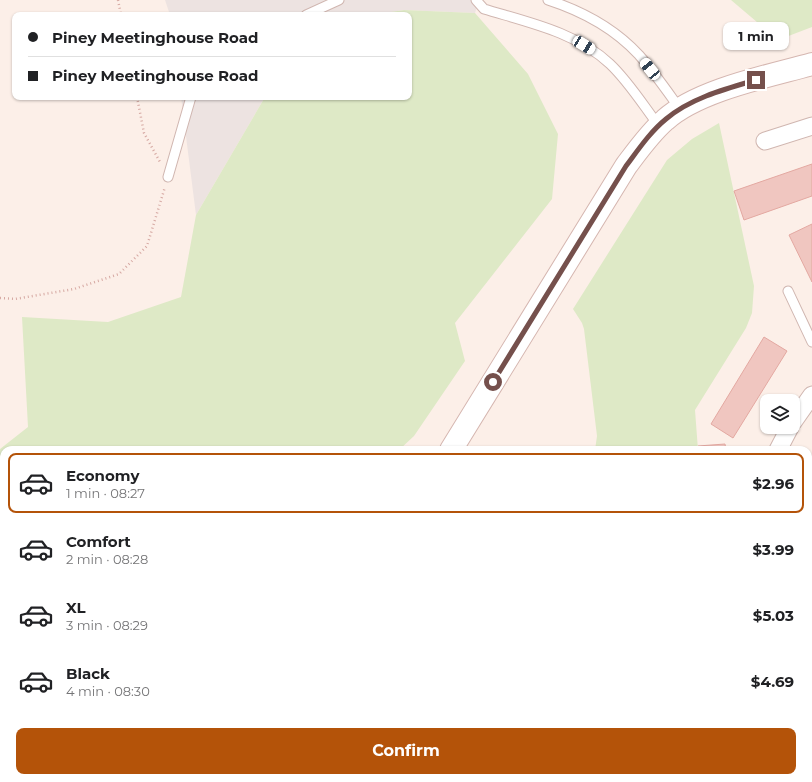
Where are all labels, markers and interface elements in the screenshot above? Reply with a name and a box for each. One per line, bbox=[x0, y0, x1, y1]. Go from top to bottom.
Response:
callout: 1 min bbox=[723, 22, 789, 50]
text: Piney Meetinghouse Road bbox=[52, 28, 258, 47]
text: 1 min bbox=[738, 28, 774, 44]
car bbox=[571, 34, 597, 56]
car bbox=[638, 56, 662, 82]
text: Piney Meetinghouse Road bbox=[52, 66, 258, 85]
route end bbox=[747, 71, 765, 89]
route start bbox=[484, 373, 502, 391]
map controls bbox=[760, 394, 800, 434]
button: layers bbox=[760, 394, 800, 434]
icon: car bbox=[18, 465, 54, 501]
text: Economy bbox=[66, 466, 139, 485]
text: $2.96 bbox=[752, 474, 794, 493]
text: 1 min · 08:27 bbox=[66, 485, 145, 501]
icon: car bbox=[18, 531, 54, 567]
text: Comfort bbox=[66, 532, 131, 551]
text: $3.99 bbox=[753, 540, 794, 559]
text: 2 min · 08:28 bbox=[66, 551, 148, 567]
icon: car bbox=[18, 597, 54, 633]
text: XL bbox=[66, 598, 85, 617]
text: $5.03 bbox=[753, 606, 794, 625]
text: 3 min · 08:29 bbox=[66, 617, 148, 633]
icon: car bbox=[18, 663, 54, 699]
text: Black bbox=[66, 664, 110, 683]
text: $4.69 bbox=[751, 672, 794, 691]
text: 4 min · 08:30 bbox=[66, 683, 150, 699]
button: Confirm bbox=[16, 728, 796, 774]

